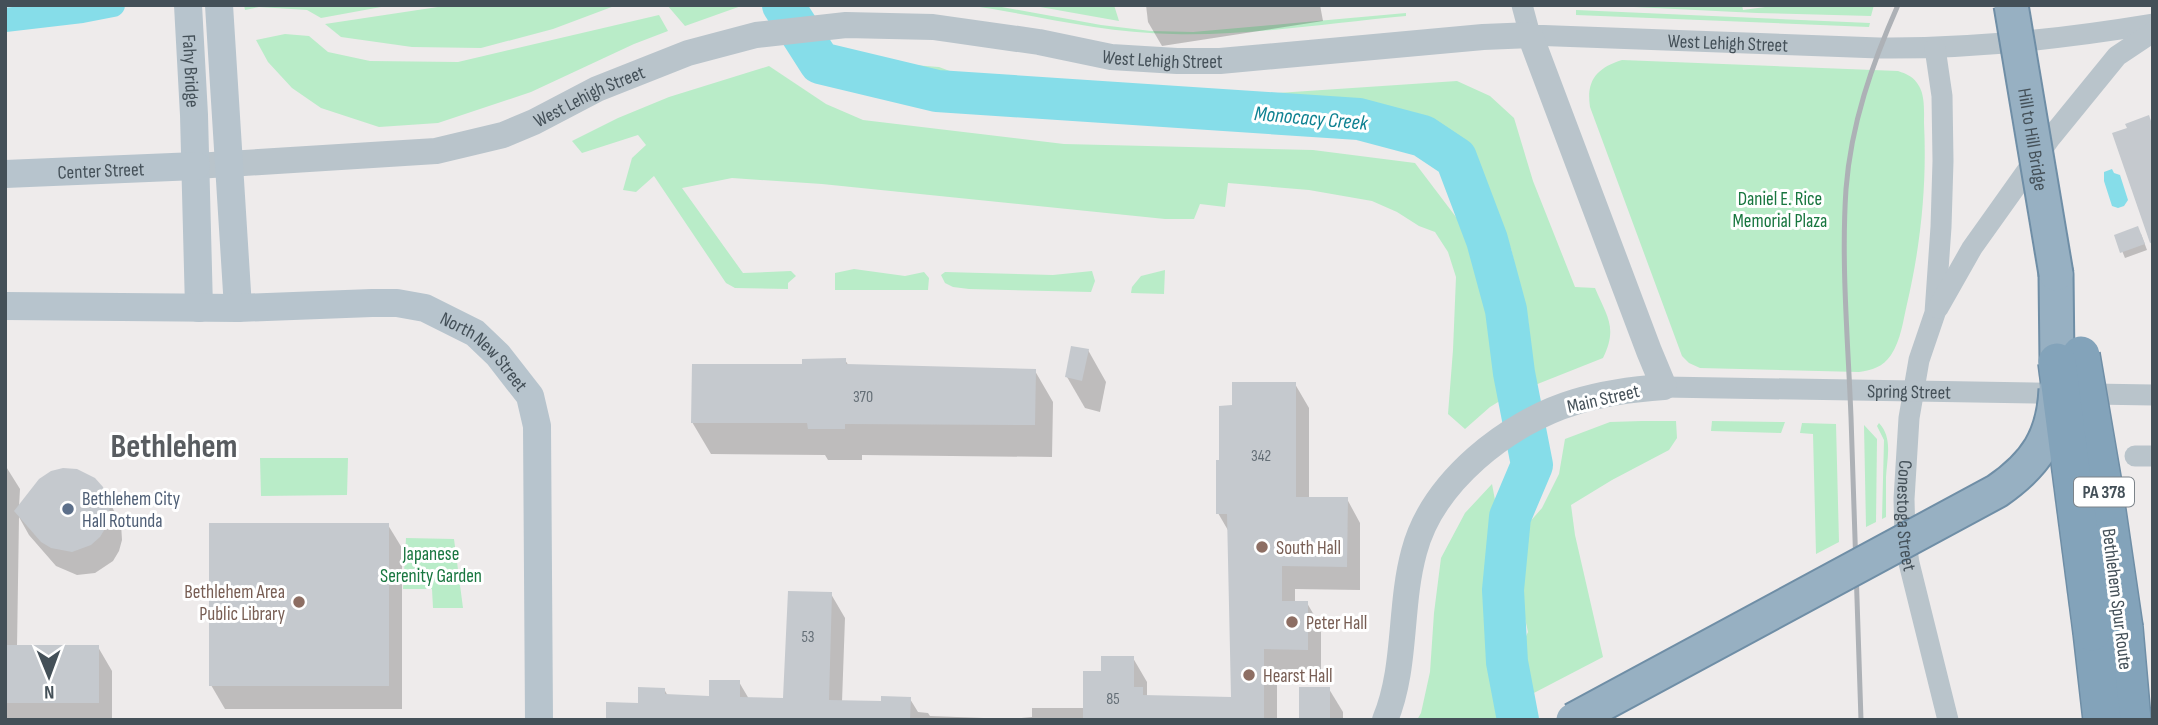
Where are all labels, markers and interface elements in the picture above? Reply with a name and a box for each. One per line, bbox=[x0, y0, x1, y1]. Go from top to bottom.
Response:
street label: West Lehigh Street bbox=[1667, 30, 1789, 58]
street label: Fahy Bridge bbox=[177, 34, 204, 108]
street label: West Lehigh Street bbox=[1100, 45, 1223, 74]
street label: West Lehigh Street bbox=[530, 61, 649, 133]
street label: Hill to Hill Bridge bbox=[2012, 86, 2052, 192]
water label: Monocacy Creek bbox=[1253, 101, 1370, 136]
street label: Center Street bbox=[57, 158, 145, 185]
park label: Daniel E. Rice Memorial Plaza bbox=[1733, 188, 1827, 233]
street label: North New Street bbox=[436, 307, 532, 397]
street label: Main Street bbox=[1565, 380, 1642, 419]
street label: Spring Street bbox=[1867, 380, 1951, 405]
house number: 370 bbox=[853, 388, 873, 407]
district label: Bethlehem bbox=[111, 427, 237, 467]
house number: 342 bbox=[1251, 447, 1271, 466]
street label: Conestoga Street bbox=[1891, 459, 1921, 574]
road number: PA 378 bbox=[2074, 478, 2134, 506]
place label: Bethlehem City Hall Rotunda bbox=[82, 488, 181, 533]
marker: Bethlehem City Hall Rotunda bbox=[60, 501, 76, 517]
street label: Bethlehem Spur Route bbox=[2096, 527, 2137, 671]
place label: South Hall bbox=[1276, 537, 1341, 560]
marker: South Hall bbox=[1254, 539, 1270, 555]
park label: Japanese Serenity Garden bbox=[380, 543, 482, 588]
place label: Bethlehem Area Public Library bbox=[184, 581, 286, 626]
marker: Bethlehem Area Public Library bbox=[291, 594, 307, 610]
place label: Peter Hall bbox=[1306, 612, 1367, 635]
marker: Peter Hall bbox=[1284, 614, 1300, 630]
house number: 53 bbox=[801, 628, 815, 647]
north arrow bbox=[14, 641, 84, 711]
place label: Hearst Hall bbox=[1263, 665, 1332, 688]
marker: Hearst Hall bbox=[1241, 667, 1257, 683]
text: N bbox=[44, 680, 55, 703]
house number: 85 bbox=[1106, 690, 1120, 709]

